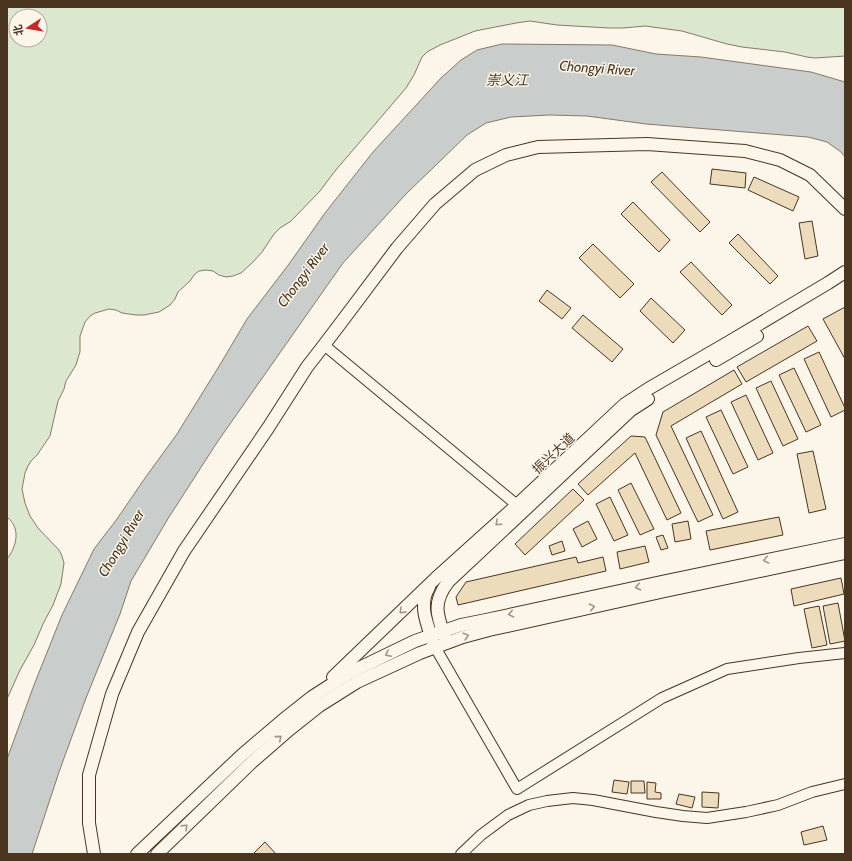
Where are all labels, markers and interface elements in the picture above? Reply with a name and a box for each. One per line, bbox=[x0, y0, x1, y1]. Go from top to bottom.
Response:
north arrow bbox=[8, 8, 48, 48]
text: 北 bbox=[10, 23, 26, 37]
water label: Chongyi River bbox=[559, 56, 636, 80]
water label: 崇义江 bbox=[486, 71, 530, 89]
water label: Chongyi River bbox=[273, 239, 333, 311]
street label: 振兴大道 bbox=[529, 429, 577, 477]
water label: Chongyi River bbox=[94, 505, 149, 580]
one-way arrow bbox=[495, 518, 502, 525]
one-way arrow bbox=[763, 556, 769, 564]
one-way arrow bbox=[635, 582, 642, 590]
one-way arrow bbox=[589, 603, 596, 611]
one-way arrow bbox=[399, 606, 407, 614]
one-way arrow bbox=[508, 610, 514, 618]
one-way arrow bbox=[462, 632, 469, 641]
one-way arrow bbox=[385, 649, 392, 656]
one-way arrow bbox=[275, 736, 282, 743]
one-way arrow bbox=[180, 824, 188, 832]

